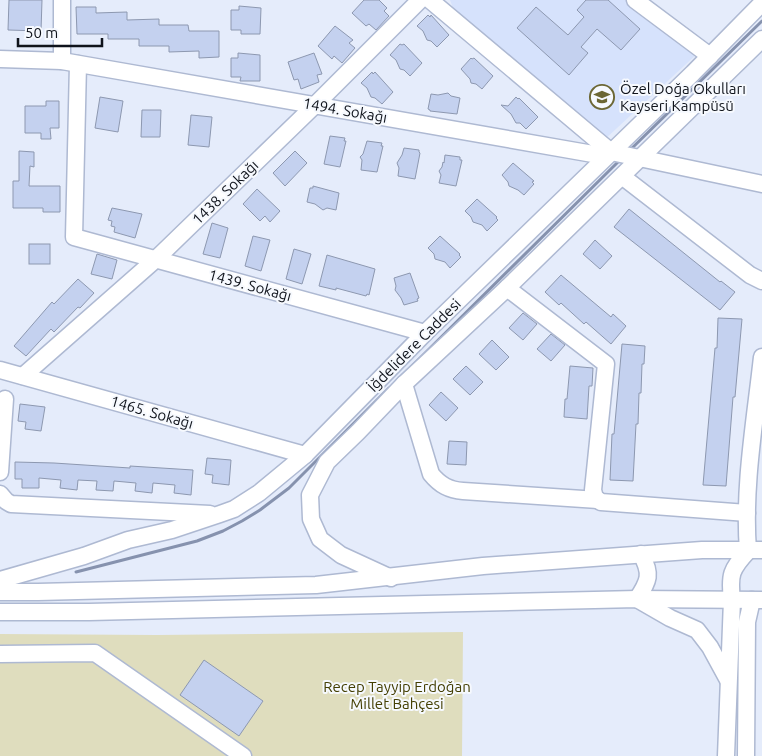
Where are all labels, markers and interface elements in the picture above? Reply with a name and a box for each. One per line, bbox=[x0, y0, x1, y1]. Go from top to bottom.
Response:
scale bar bbox=[18, 15, 101, 47]
text: 50 m bbox=[25, 24, 58, 41]
place label: Özel Doğa Okulları Kayseri Kampüsü bbox=[620, 80, 746, 114]
school or university icon: Özel Doğa Okulları Kayseri Kampüsü bbox=[589, 84, 615, 110]
street label: 1494. Sokağı bbox=[302, 94, 388, 126]
street label: 1438. Sokağı bbox=[188, 156, 262, 228]
street label: 1439. Sokağı bbox=[207, 266, 293, 304]
street label: İğdelidere Caddesi bbox=[364, 295, 464, 395]
street label: 1465. Sokağı bbox=[109, 392, 195, 432]
park label: Recep Tayyip Erdoğan Millet Bahçesi bbox=[323, 678, 471, 712]

